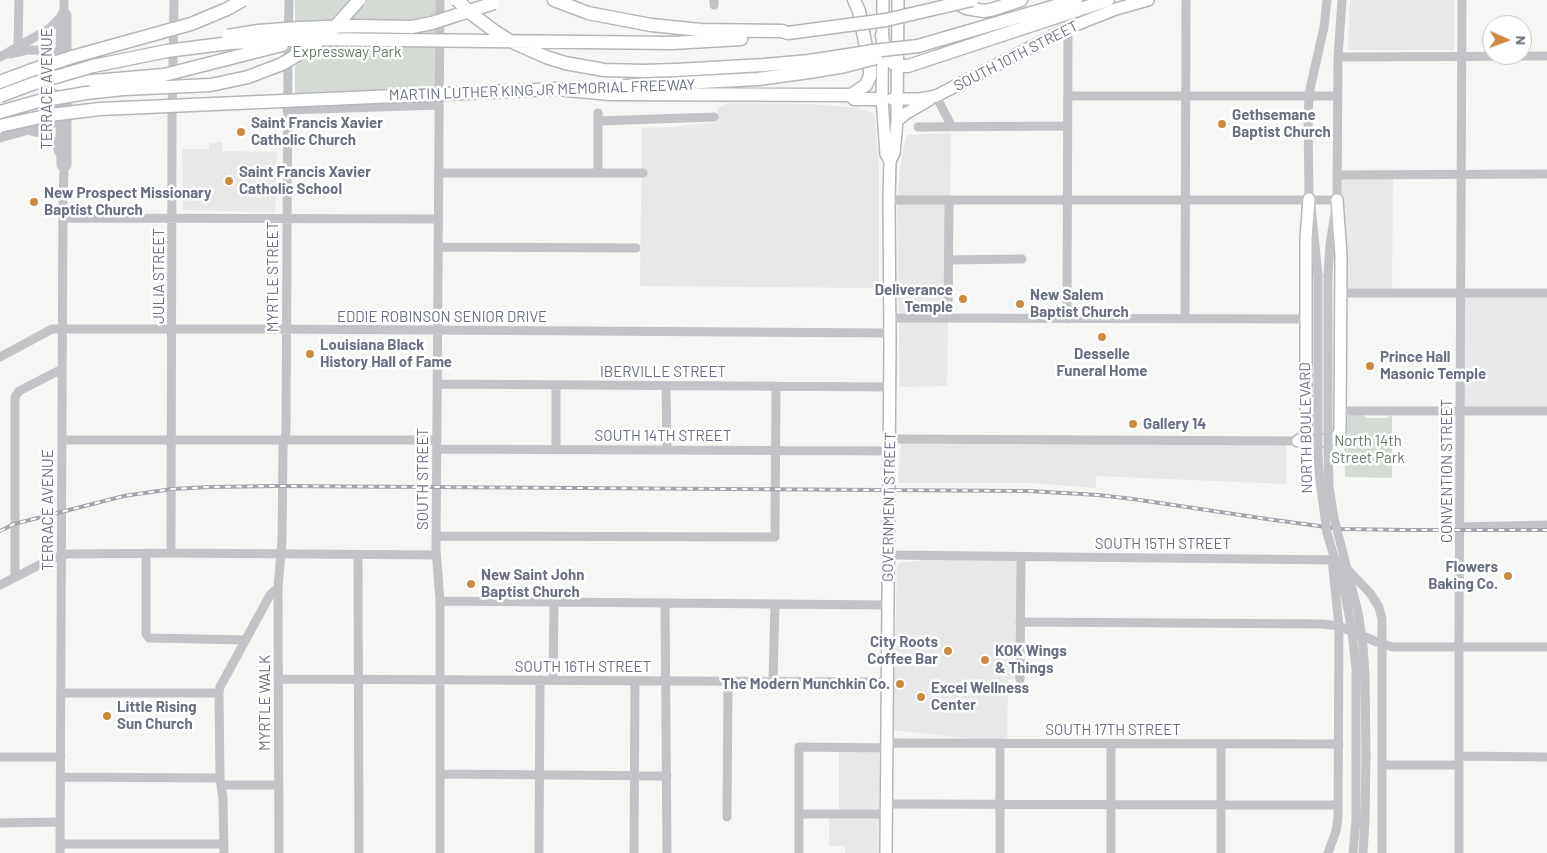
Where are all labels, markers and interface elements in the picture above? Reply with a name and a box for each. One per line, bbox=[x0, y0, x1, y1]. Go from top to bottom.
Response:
north arrow bbox=[1482, 15, 1532, 65]
street label: SOUTH 10TH STREET bbox=[951, 17, 1081, 95]
street label: TERRACE AVENUE bbox=[38, 28, 56, 150]
text: N bbox=[1513, 36, 1530, 45]
park label: Expressway Park bbox=[292, 43, 402, 61]
street label: MARTIN LUTHER KING JR MEMORIAL FREEWAY bbox=[389, 76, 695, 104]
place label: Gethsemane Baptist Church bbox=[1232, 106, 1331, 141]
place label: Saint Francis Xavier Catholic Church bbox=[251, 114, 383, 149]
marker: Gethsemane Baptist Church bbox=[1216, 118, 1228, 130]
marker: Saint Francis Xavier Catholic Church bbox=[235, 126, 247, 138]
place label: Saint Francis Xavier Catholic School bbox=[239, 163, 371, 198]
marker: Saint Francis Xavier Catholic School bbox=[223, 175, 235, 187]
place label: New Prospect Missionary Baptist Church bbox=[44, 184, 212, 219]
marker: New Prospect Missionary Baptist Church bbox=[28, 196, 40, 208]
street label: MYRTLE STREET bbox=[264, 222, 282, 332]
street label: JULIA STREET bbox=[150, 228, 168, 324]
place label: Deliverance Temple bbox=[875, 281, 953, 316]
place label: New Salem Baptist Church bbox=[1030, 286, 1129, 321]
marker: Deliverance Temple bbox=[957, 293, 969, 305]
marker: New Salem Baptist Church bbox=[1014, 298, 1026, 310]
street label: EDDIE ROBINSON SENIOR DRIVE bbox=[337, 308, 547, 326]
marker: Desselle Funeral Home bbox=[1096, 331, 1108, 343]
place label: Louisiana Black History Hall of Fame bbox=[320, 336, 452, 371]
place label: Desselle Funeral Home bbox=[1056, 345, 1148, 380]
marker: Louisiana Black History Hall of Fame bbox=[304, 348, 316, 360]
place label: Prince Hall Masonic Temple bbox=[1380, 348, 1486, 383]
marker: Prince Hall Masonic Temple bbox=[1364, 360, 1376, 372]
street label: NORTH BOULEVARD bbox=[1296, 362, 1316, 494]
street label: IBERVILLE STREET bbox=[600, 363, 726, 381]
street label: CONVENTION STREET bbox=[1438, 399, 1456, 543]
place label: Gallery 14 bbox=[1143, 415, 1206, 433]
marker: Gallery 14 bbox=[1127, 418, 1139, 430]
street label: SOUTH 14TH STREET bbox=[595, 427, 731, 445]
street label: SOUTH STREET bbox=[414, 428, 432, 530]
street label: GOVERNMENT STREET bbox=[879, 432, 899, 582]
park label: North 14th Street Park bbox=[1331, 432, 1405, 467]
street label: TERRACE AVENUE bbox=[39, 449, 57, 571]
street label: SOUTH 15TH STREET bbox=[1095, 535, 1231, 553]
place label: Flowers Baking Co. bbox=[1428, 558, 1498, 593]
place label: New Saint John Baptist Church bbox=[481, 566, 584, 601]
marker: Flowers Baking Co. bbox=[1502, 570, 1514, 582]
marker: New Saint John Baptist Church bbox=[465, 578, 477, 590]
place label: City Roots Coffee Bar bbox=[867, 633, 938, 668]
place label: KOK Wings & Things bbox=[995, 642, 1067, 677]
marker: City Roots Coffee Bar bbox=[942, 645, 954, 657]
marker: KOK Wings & Things bbox=[979, 654, 991, 666]
street label: MYRTLE WALK bbox=[256, 655, 274, 751]
street label: SOUTH 16TH STREET bbox=[515, 658, 651, 676]
place label: The Modern Munchkin Co. bbox=[722, 675, 890, 693]
marker: The Modern Munchkin Co. bbox=[894, 678, 906, 690]
place label: Excel Wellness Center bbox=[931, 679, 1029, 714]
marker: Excel Wellness Center bbox=[915, 691, 927, 703]
place label: Little Rising Sun Church bbox=[117, 698, 197, 733]
marker: Little Rising Sun Church bbox=[101, 710, 113, 722]
street label: SOUTH 17TH STREET bbox=[1045, 721, 1181, 739]

